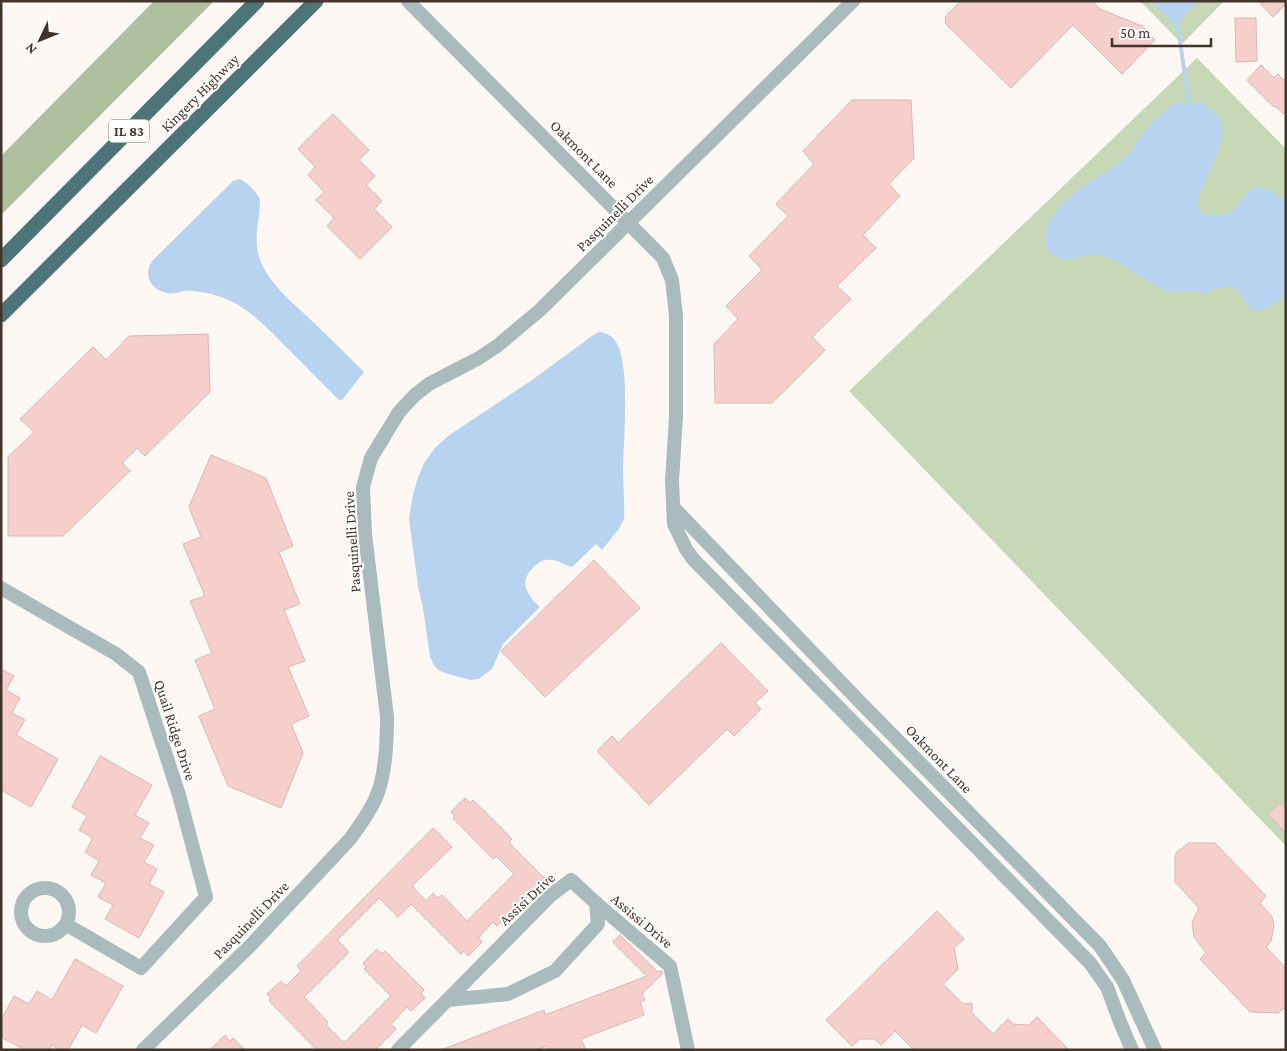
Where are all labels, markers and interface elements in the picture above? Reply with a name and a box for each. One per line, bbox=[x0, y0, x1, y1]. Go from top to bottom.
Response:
north arrow bbox=[15, 15, 65, 65]
scale bar bbox=[1112, 15, 1211, 47]
text: 50 m bbox=[1120, 25, 1150, 41]
text: N bbox=[21, 40, 40, 58]
street label: Kingery Highway bbox=[158, 51, 243, 136]
street label: Oakmont Lane bbox=[547, 117, 621, 191]
road number: IL 83 bbox=[109, 120, 149, 142]
street label: Pasquinelli Drive bbox=[573, 171, 658, 255]
street label: Pasquinelli Drive bbox=[340, 490, 365, 593]
street label: Quail Ridge Drive bbox=[150, 678, 199, 783]
street label: Oakmont Lane bbox=[902, 722, 976, 797]
street label: Assisi Drive bbox=[496, 869, 558, 929]
street label: Pasquinelli Drive bbox=[210, 878, 293, 963]
street label: Assissi Drive bbox=[608, 891, 676, 952]

